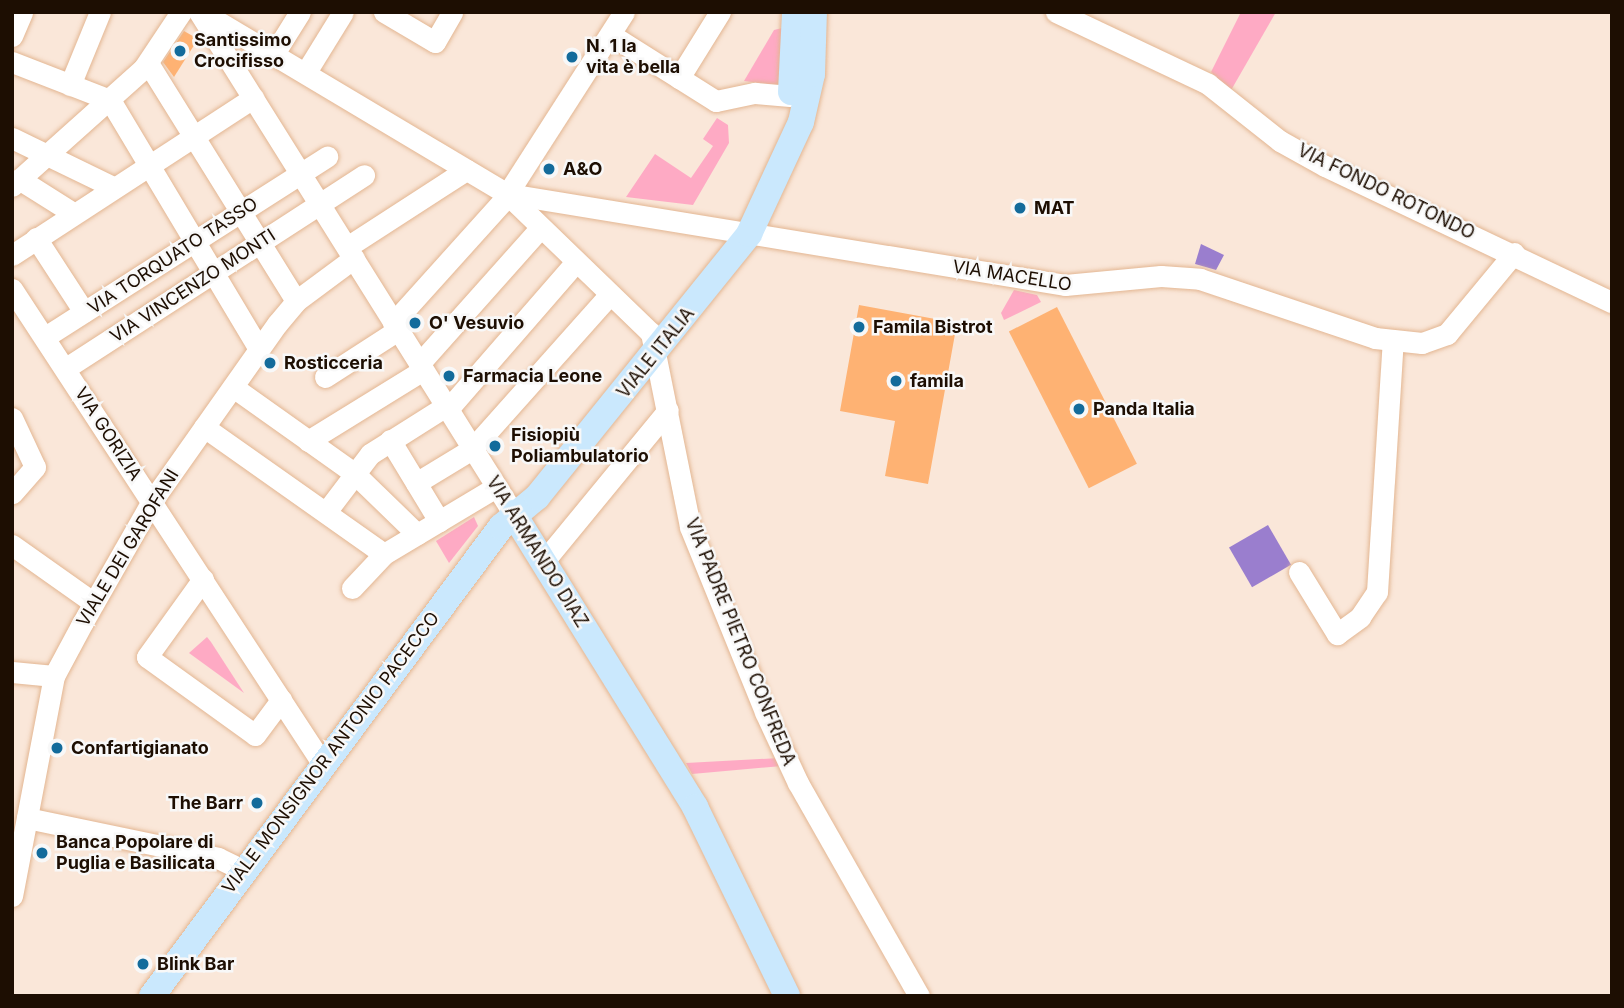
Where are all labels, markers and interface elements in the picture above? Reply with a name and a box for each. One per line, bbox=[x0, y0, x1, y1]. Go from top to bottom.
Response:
place label: Santissimo Crocifisso bbox=[194, 30, 291, 72]
place label: N. 1 la vita è bella bbox=[586, 36, 680, 78]
marker: Santissimo Crocifisso bbox=[172, 43, 188, 59]
marker: N. 1 la vita è bella bbox=[564, 49, 580, 65]
street label: VIA FONDO ROTONDO bbox=[1294, 140, 1478, 244]
place label: A&O bbox=[563, 158, 602, 180]
marker: A&O bbox=[541, 161, 557, 177]
street label: VIA TORQUATO TASSO bbox=[84, 193, 262, 319]
place label: MAT bbox=[1034, 197, 1075, 219]
marker: MAT bbox=[1012, 200, 1028, 216]
street label: VIA VINCENZO MONTI bbox=[106, 224, 280, 348]
street label: VIA MACELLO bbox=[951, 256, 1073, 296]
street label: VIALE ITALIA bbox=[613, 303, 699, 403]
place label: O' Vesuvio bbox=[429, 312, 524, 334]
marker: O' Vesuvio bbox=[407, 315, 423, 331]
place label: Famila Bistrot bbox=[873, 316, 993, 338]
marker: Famila Bistrot bbox=[851, 319, 867, 335]
place label: Rosticceria bbox=[284, 352, 383, 374]
marker: Rosticceria bbox=[262, 355, 278, 371]
place label: Farmacia Leone bbox=[463, 365, 602, 387]
marker: Farmacia Leone bbox=[441, 368, 457, 384]
place label: famila bbox=[910, 370, 964, 392]
marker: famila bbox=[888, 373, 904, 389]
street label: VIA GORIZIA bbox=[70, 383, 146, 485]
place label: Panda Italia bbox=[1093, 398, 1195, 420]
marker: Panda Italia bbox=[1071, 401, 1087, 417]
place label: Fisiopiù Poliambulatorio bbox=[511, 425, 649, 467]
marker: Fisiopiù Poliambulatorio bbox=[485, 436, 505, 456]
street label: VIALE DEI GAROFANI bbox=[72, 465, 184, 631]
street label: VIA ARMANDO DIAZ bbox=[482, 472, 592, 632]
street label: VIA PADRE PIETRO CONFREDA bbox=[680, 515, 800, 769]
street label: VIALE MONSIGNOR ANTONIO PACECCO bbox=[218, 608, 444, 898]
place label: Confartigianato bbox=[71, 737, 209, 759]
marker: Confartigianato bbox=[49, 740, 65, 756]
place label: The Barr bbox=[168, 792, 243, 814]
marker: The Barr bbox=[249, 795, 265, 811]
place label: Banca Popolare di Puglia e Basilicata bbox=[56, 832, 215, 874]
marker: Banca Popolare di Puglia e Basilicata bbox=[34, 845, 50, 861]
place label: Blink Bar bbox=[157, 953, 234, 975]
marker: Blink Bar bbox=[135, 956, 151, 972]

